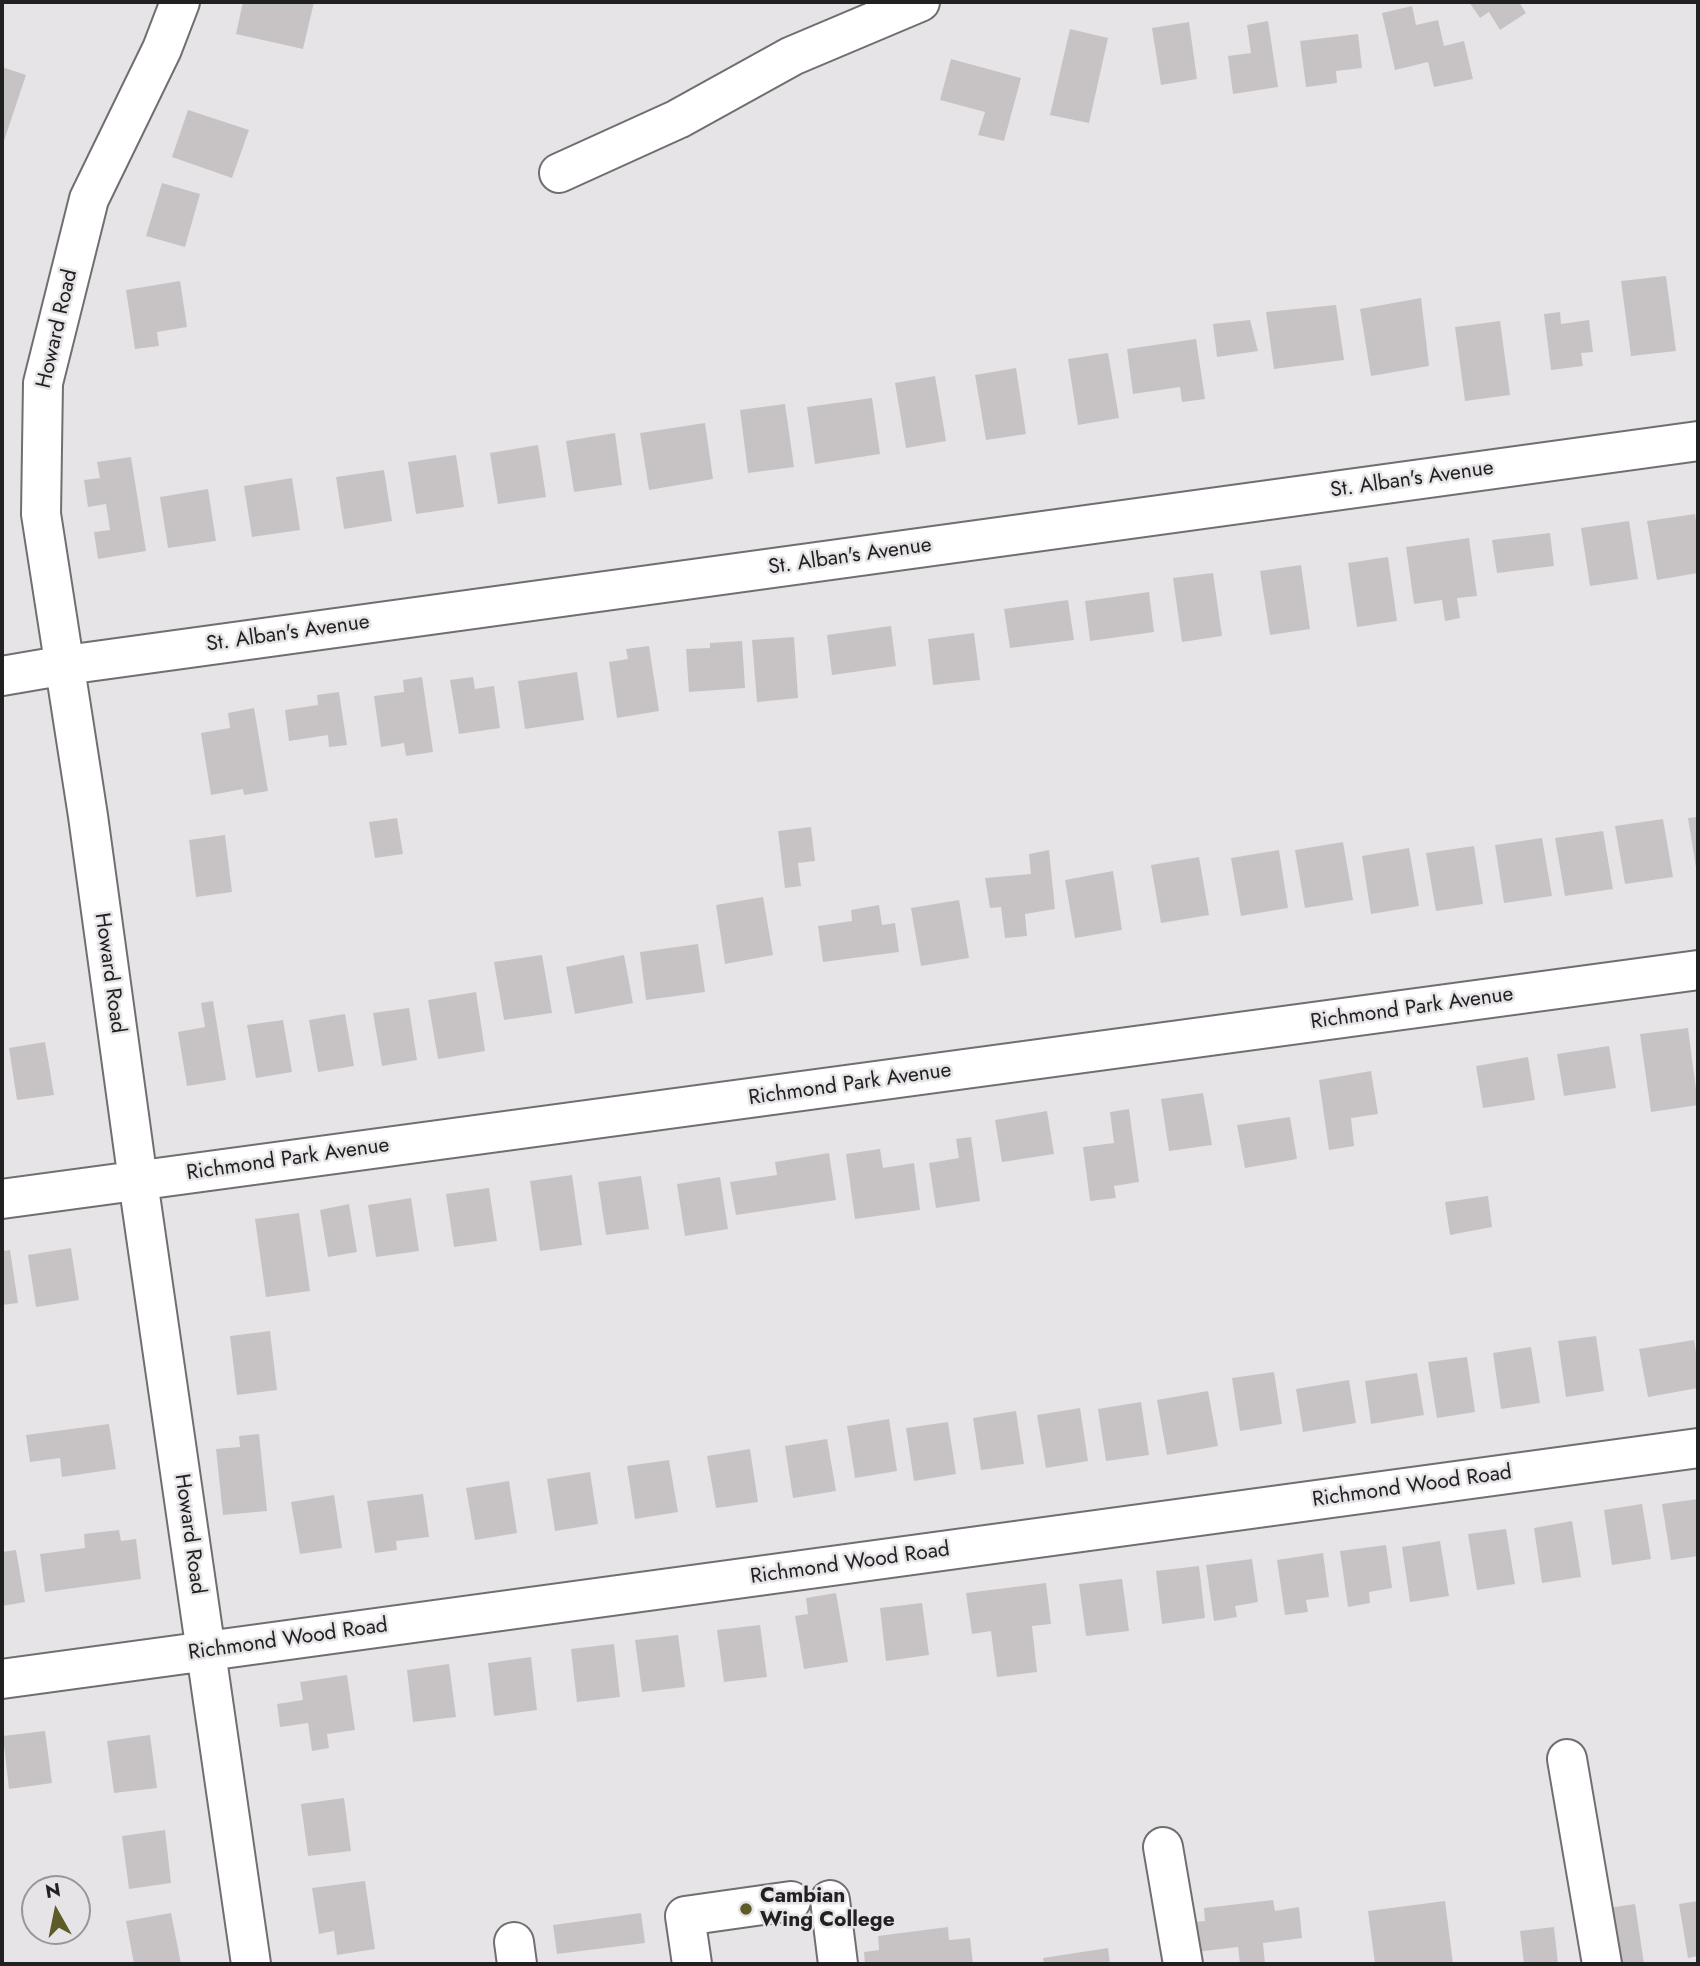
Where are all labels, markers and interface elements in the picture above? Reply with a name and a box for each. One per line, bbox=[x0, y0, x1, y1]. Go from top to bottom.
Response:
street label: Howard Road bbox=[32, 267, 84, 391]
street label: St. Alban's Avenue bbox=[1329, 456, 1495, 504]
street label: St. Alban's Avenue bbox=[767, 533, 933, 581]
street label: St. Alban's Avenue bbox=[205, 610, 371, 658]
street label: Howard Road bbox=[88, 911, 130, 1035]
street label: Richmond Park Avenue bbox=[1309, 982, 1515, 1036]
street label: Richmond Park Avenue bbox=[747, 1058, 953, 1112]
street label: Richmond Park Avenue bbox=[185, 1133, 391, 1187]
street label: Richmond Wood Road bbox=[1311, 1461, 1513, 1513]
street label: Howard Road bbox=[168, 1472, 210, 1596]
street label: Richmond Wood Road bbox=[749, 1538, 951, 1590]
street label: Richmond Wood Road bbox=[187, 1614, 389, 1666]
north arrow bbox=[21, 1875, 91, 1945]
text: N bbox=[43, 1876, 63, 1905]
place label: Cambian Wing College bbox=[760, 1884, 895, 1934]
marker: Cambian Wing College bbox=[738, 1901, 754, 1917]

